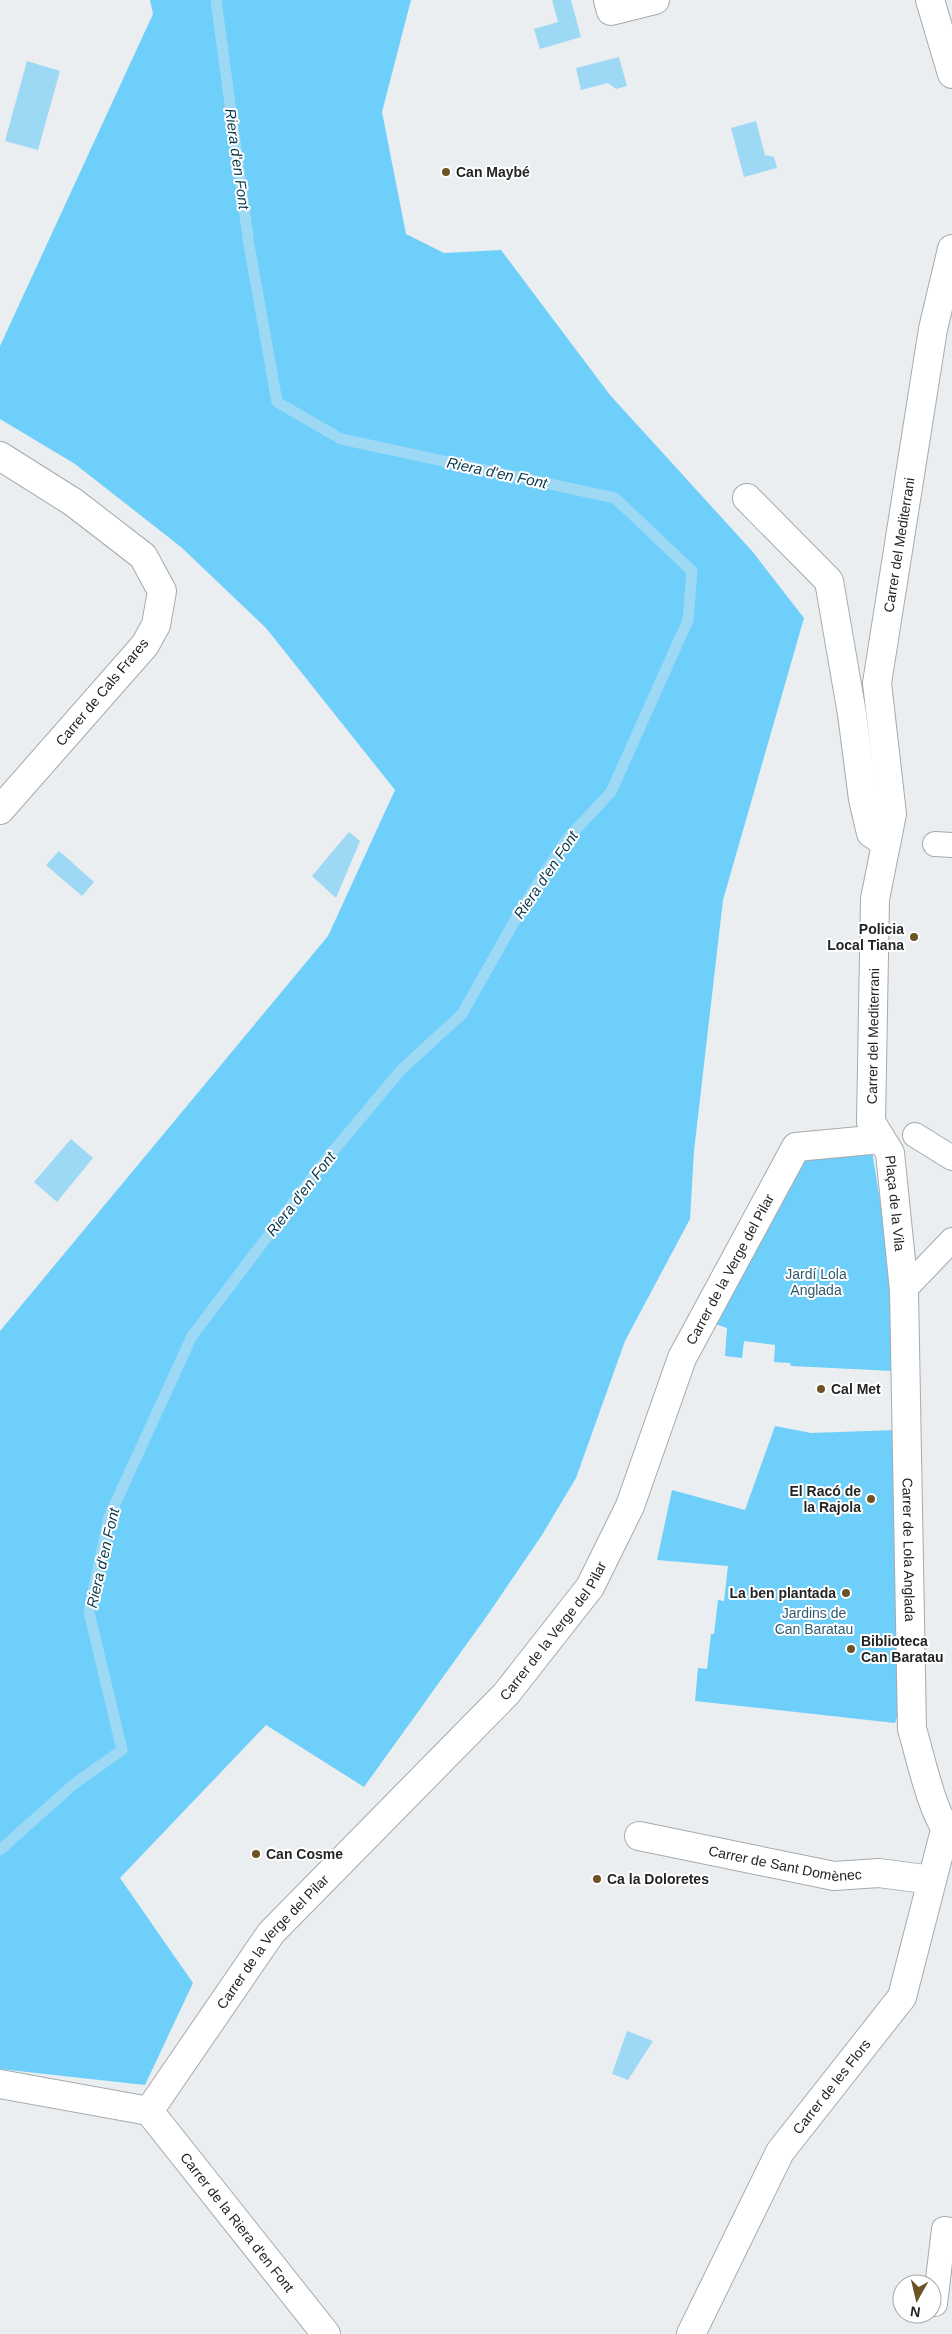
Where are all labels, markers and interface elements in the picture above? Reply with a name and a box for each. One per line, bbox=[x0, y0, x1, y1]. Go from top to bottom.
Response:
water label: Riera d'en Font bbox=[222, 107, 253, 211]
place label: Can Maybé bbox=[456, 164, 530, 180]
marker: Can Maybé bbox=[440, 166, 452, 178]
water label: Riera d'en Font bbox=[445, 454, 550, 492]
street label: Carrer del Mediterrani bbox=[880, 477, 918, 613]
street label: Carrer de Cals Frares bbox=[52, 635, 152, 749]
water label: Riera d'en Font bbox=[510, 827, 582, 922]
place label: Policia Local Tiana bbox=[827, 921, 904, 953]
marker: Policia Local Tiana bbox=[908, 931, 920, 943]
street label: Carrer del Mediterrani bbox=[864, 968, 882, 1104]
water label: Riera d'en Font bbox=[262, 1148, 339, 1239]
street label: Plaça de la Vila bbox=[882, 1154, 908, 1252]
street label: Carrer de la Verge del Pilar bbox=[683, 1191, 777, 1348]
park label: Jardí Lola Anglada bbox=[785, 1266, 847, 1298]
place label: Cal Met bbox=[831, 1381, 881, 1397]
marker: Cal Met bbox=[815, 1383, 827, 1395]
street label: Carrer de Lola Anglada bbox=[899, 1477, 918, 1622]
place label: El Racó de la Rajola bbox=[789, 1483, 861, 1515]
marker: El Racó de la Rajola bbox=[865, 1493, 877, 1505]
water label: Riera d'en Font bbox=[83, 1505, 122, 1610]
street label: Carrer de la Verge del Pilar bbox=[496, 1558, 610, 1704]
place label: La ben plantada bbox=[729, 1585, 836, 1601]
marker: La ben plantada bbox=[840, 1587, 852, 1599]
park label: Jardins de Can Baratau bbox=[775, 1605, 853, 1637]
place label: Biblioteca Can Baratau bbox=[861, 1633, 943, 1665]
marker: Biblioteca Can Baratau bbox=[845, 1643, 857, 1655]
street label: Carrer de Sant Domènec bbox=[707, 1842, 862, 1884]
place label: Can Cosme bbox=[266, 1846, 343, 1862]
marker: Can Cosme bbox=[250, 1848, 262, 1860]
street label: Carrer de la Verge del Pilar bbox=[213, 1871, 332, 2012]
place label: Ca la Doloretes bbox=[607, 1871, 709, 1887]
marker: Ca la Doloretes bbox=[591, 1873, 603, 1885]
street label: Carrer de les Flors bbox=[789, 2036, 874, 2137]
street label: Carrer de la Riera d'en Font bbox=[177, 2149, 297, 2295]
north arrow bbox=[892, 2274, 942, 2324]
text: N bbox=[909, 2303, 921, 2321]

